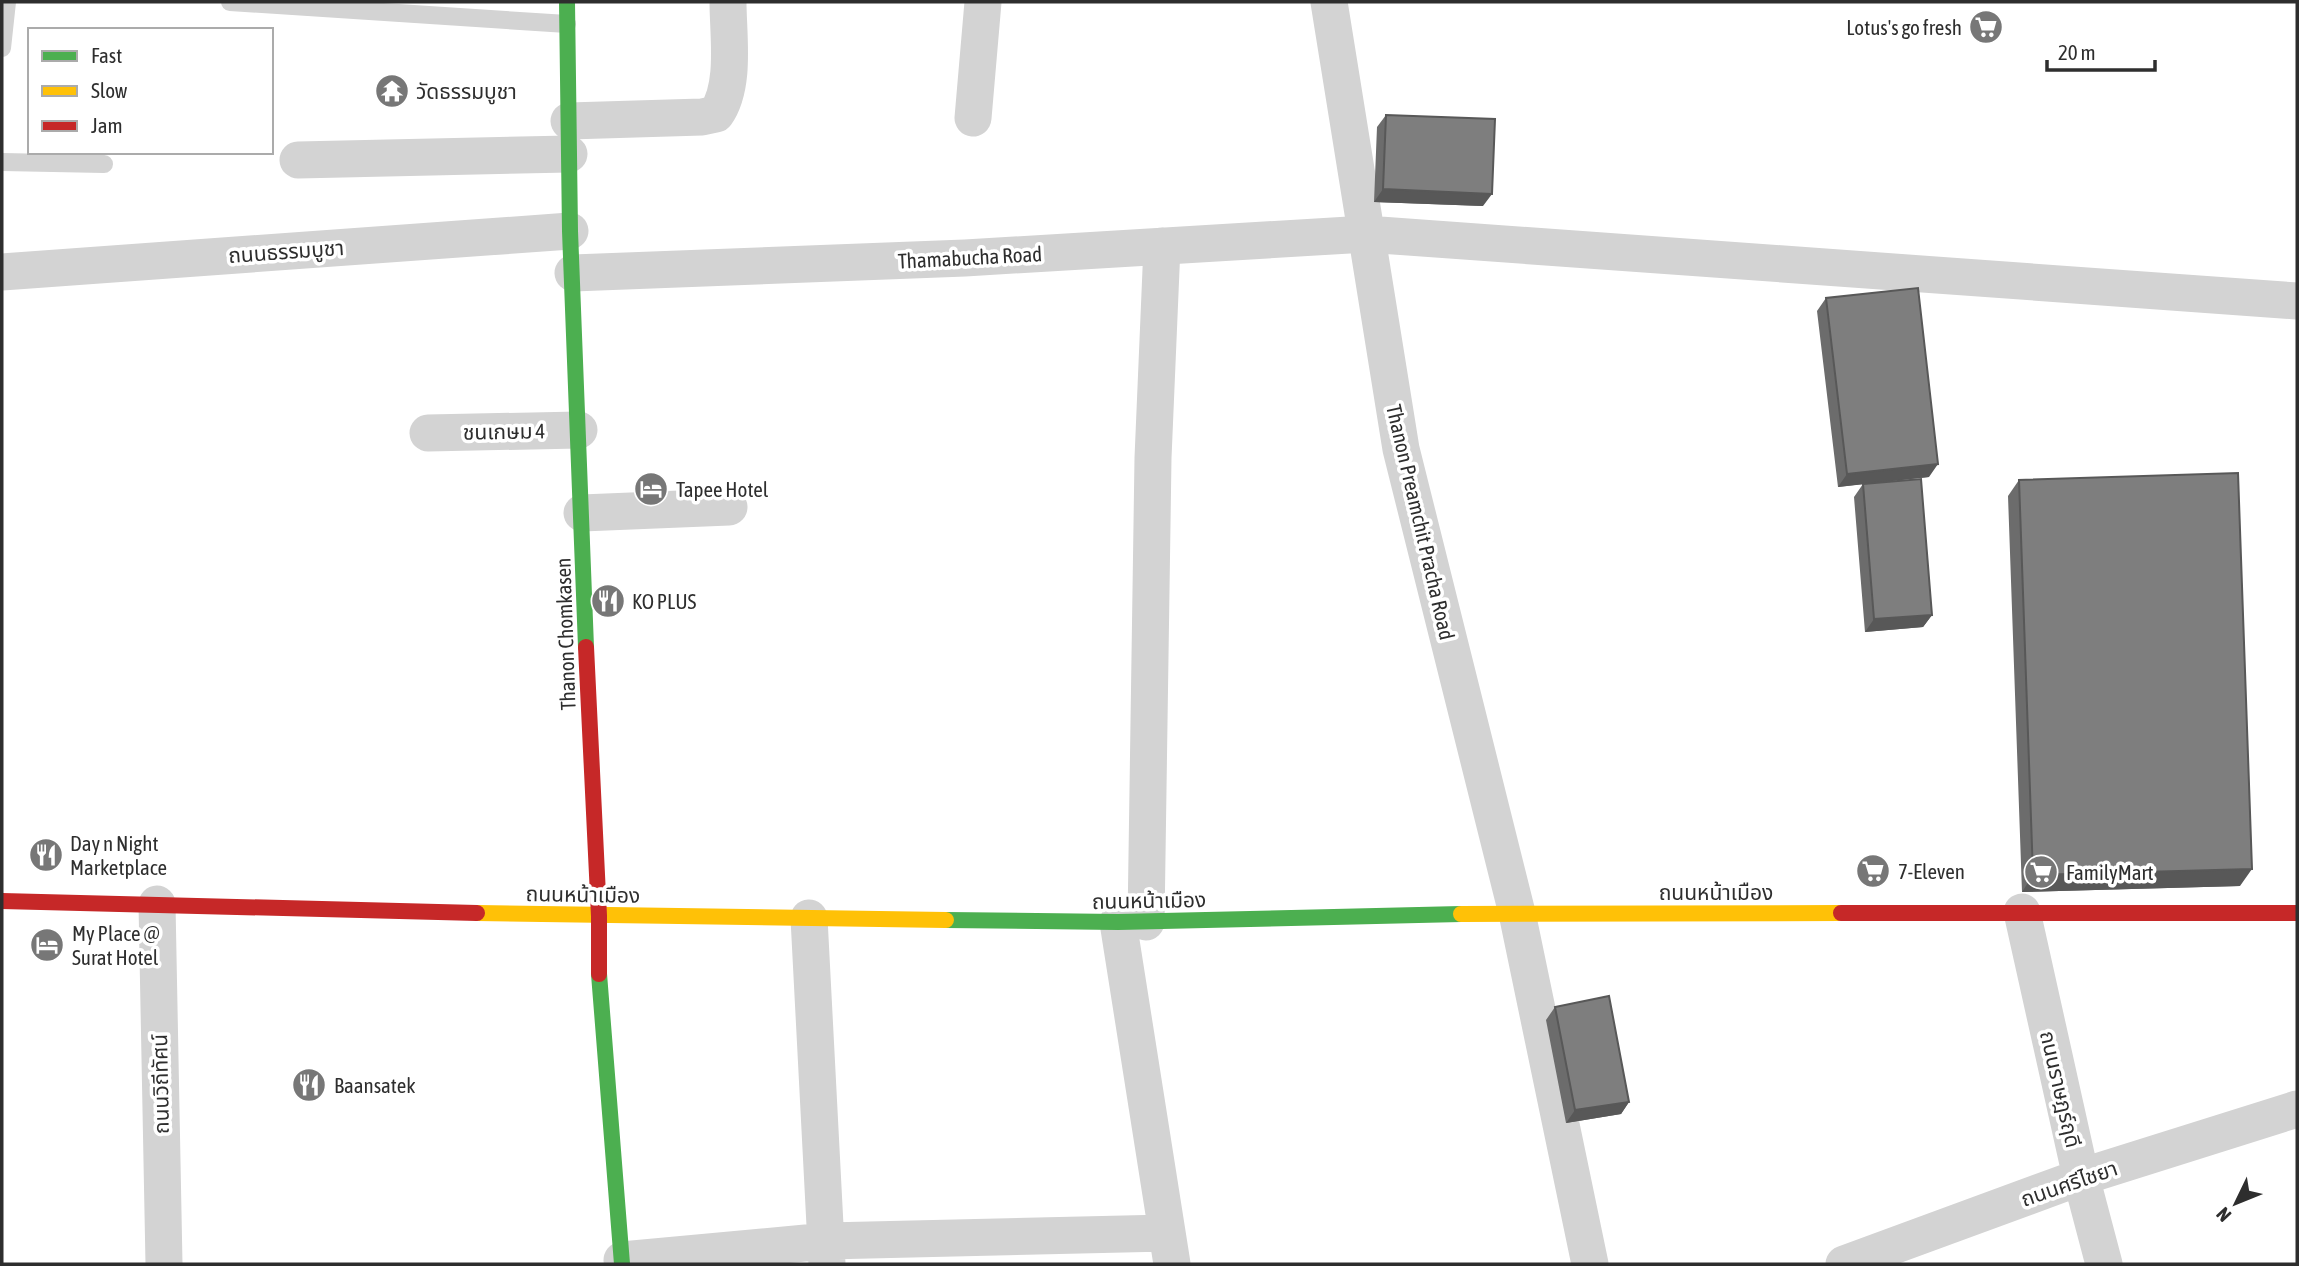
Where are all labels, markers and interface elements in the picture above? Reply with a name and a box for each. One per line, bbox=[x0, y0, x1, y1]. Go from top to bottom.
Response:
supermarket icon: Lotus's go fresh bbox=[1967, 8, 2005, 46]
place label: Lotus's go fresh bbox=[1846, 15, 1962, 39]
legend bbox=[28, 28, 273, 154]
scale bar bbox=[2047, 28, 2156, 72]
text: 20 m bbox=[2058, 40, 2096, 64]
text: Fast bbox=[91, 43, 122, 67]
temple icon: วัดธรรมบูชา bbox=[373, 72, 411, 110]
text: Slow bbox=[91, 78, 128, 102]
place label: วัดธรรมบูชา bbox=[416, 79, 517, 105]
text: Jam bbox=[91, 113, 123, 137]
street label: ถนนธรรมบูชา bbox=[227, 235, 345, 269]
street label: Thamabucha Road bbox=[897, 241, 1043, 273]
street label: Thanon Preamchit Pracha Road bbox=[1382, 402, 1460, 642]
street label: ชนเกษม 4 bbox=[463, 418, 545, 444]
hotel icon: Tapee Hotel bbox=[632, 470, 670, 508]
place label: Tapee Hotel bbox=[676, 477, 769, 501]
street label: Thanon Chomkasen bbox=[550, 557, 580, 711]
restaurant icon: KO PLUS bbox=[589, 582, 627, 620]
place label: KO PLUS bbox=[632, 589, 697, 613]
place label: Day n Night Marketplace bbox=[70, 831, 167, 879]
restaurant icon: Day n Night Marketplace bbox=[27, 836, 65, 874]
supermarket icon: 7-Eleven bbox=[1854, 852, 1892, 890]
supermarket icon: FamilyMart bbox=[2022, 853, 2060, 891]
place label: 7-Eleven bbox=[1898, 859, 1965, 883]
place label: FamilyMart bbox=[2066, 860, 2154, 884]
street label: ถนนหน้าเมือง bbox=[1659, 880, 1773, 904]
street label: ถนนหน้าเมือง bbox=[526, 881, 640, 907]
street label: ถนนหน้าเมือง bbox=[1092, 887, 1206, 913]
place label: My Place @ Surat Hotel bbox=[72, 921, 160, 969]
hotel icon: My Place @ Surat Hotel bbox=[28, 926, 66, 964]
street label: ถนนราษฎร์ฤดี bbox=[2036, 1028, 2086, 1150]
street label: ถนนวิถีทัศน์ bbox=[147, 1034, 173, 1134]
restaurant icon: Baansatek bbox=[290, 1066, 328, 1104]
place label: Baansatek bbox=[334, 1073, 415, 1097]
street label: ถนนศรีไชยา bbox=[2018, 1155, 2120, 1211]
north arrow bbox=[2201, 1168, 2271, 1238]
text: N bbox=[2212, 1203, 2235, 1226]

